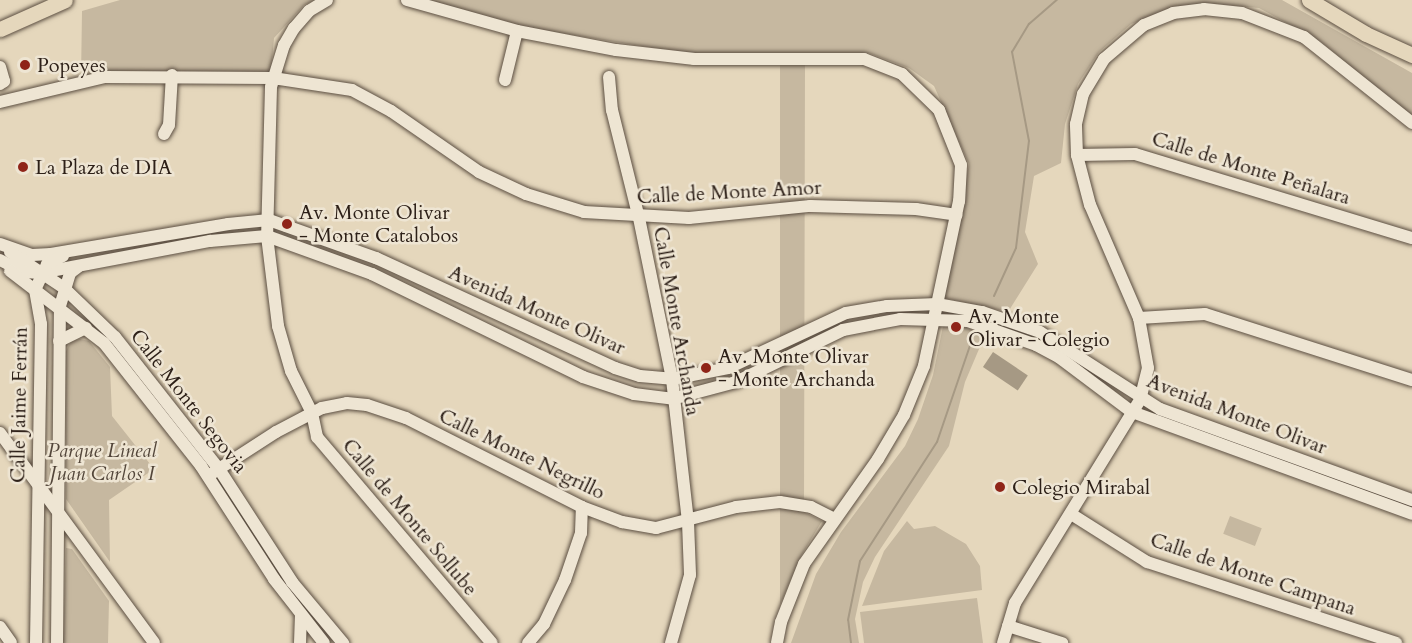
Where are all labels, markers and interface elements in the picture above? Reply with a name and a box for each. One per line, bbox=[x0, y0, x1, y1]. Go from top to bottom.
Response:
place label: Popeyes bbox=[37, 53, 106, 77]
marker: Popeyes bbox=[18, 58, 32, 72]
street label: Calle de Monte Peñalara bbox=[1149, 126, 1353, 210]
place label: La Plaza de DIA bbox=[35, 155, 172, 179]
marker: La Plaza de DIA bbox=[16, 160, 30, 174]
street label: Calle de Monte Amor bbox=[636, 175, 822, 209]
place label: Av. Monte Olivar - Monte Catalobos bbox=[299, 201, 458, 248]
marker: Av. Monte Olivar - Monte Catalobos bbox=[280, 217, 294, 231]
street label: Calle Monte Archanda bbox=[649, 225, 705, 417]
street label: Avenida Monte Olivar bbox=[445, 260, 629, 360]
place label: Av. Monte Olivar - Colegio bbox=[968, 304, 1110, 351]
marker: Av. Monte Olivar - Colegio bbox=[949, 320, 963, 334]
street label: Calle Monte Segovia bbox=[125, 324, 253, 478]
street label: Calle Jaime Ferrán bbox=[6, 327, 32, 483]
place label: Av. Monte Olivar - Monte Archanda bbox=[718, 344, 875, 391]
marker: Av. Monte Olivar - Monte Archanda bbox=[699, 361, 713, 375]
street label: Avenida Monte Olivar bbox=[1144, 369, 1330, 459]
street label: Calle Monte Negrillo bbox=[435, 403, 609, 505]
street label: Calle de Monte Sollube bbox=[337, 434, 483, 600]
park label: Parque Lineal Juan Carlos I bbox=[47, 438, 157, 485]
place label: Colegio Mirabal bbox=[1012, 475, 1150, 499]
marker: Colegio Mirabal bbox=[993, 480, 1007, 494]
street label: Calle de Monte Campana bbox=[1147, 528, 1359, 620]

